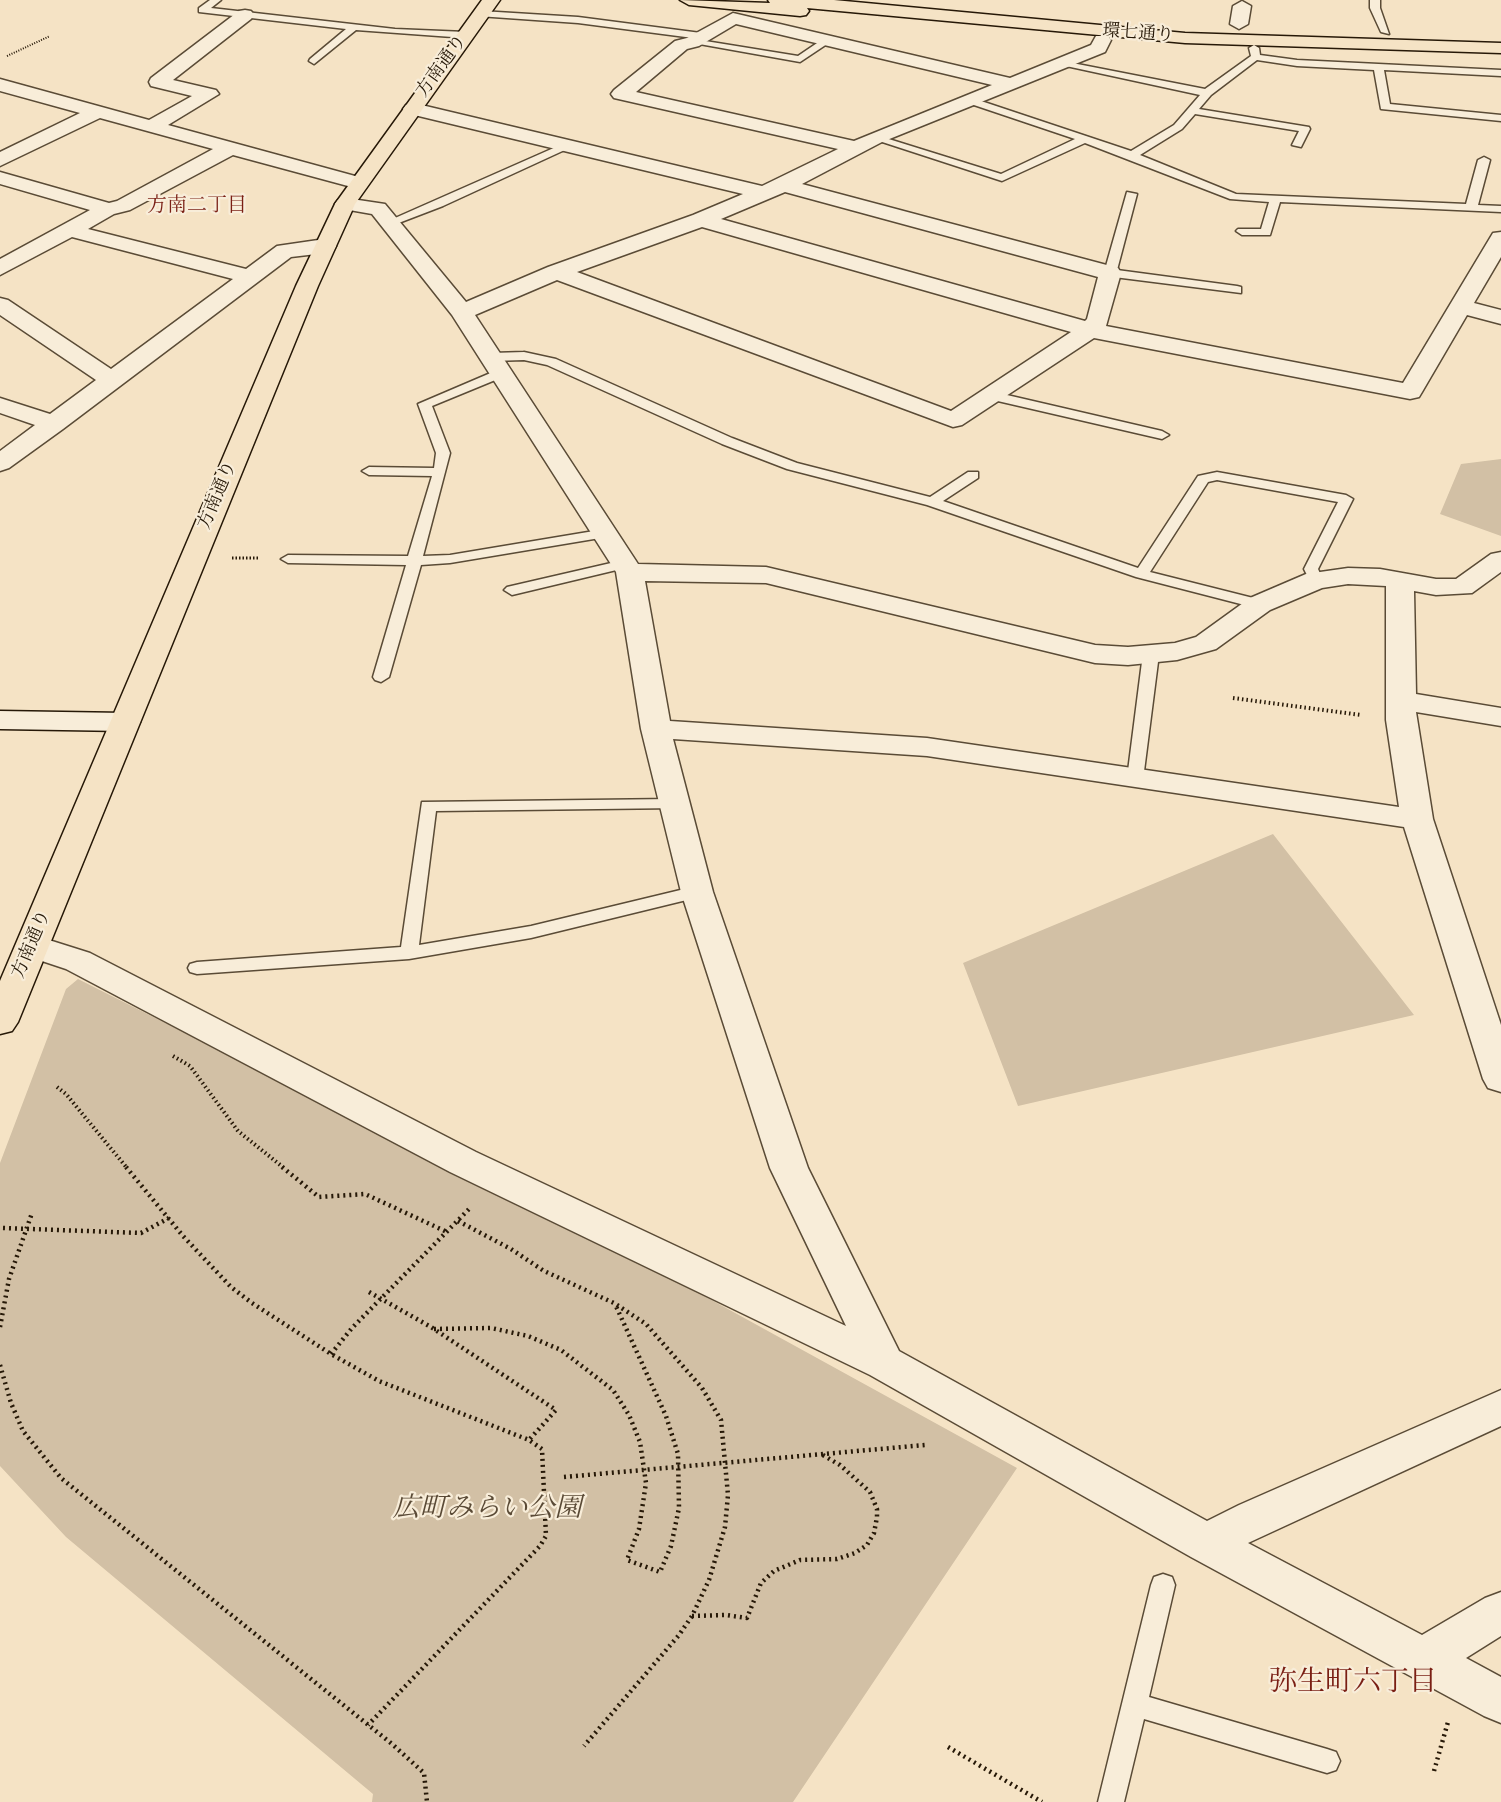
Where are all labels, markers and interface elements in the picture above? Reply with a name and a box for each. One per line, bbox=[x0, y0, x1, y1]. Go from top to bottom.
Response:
street label: 環七通り bbox=[1101, 22, 1175, 48]
street label: 方南通り bbox=[413, 32, 473, 102]
district label: 方南二丁目 bbox=[147, 196, 247, 220]
street label: 方南通り bbox=[195, 459, 243, 533]
street label: 方南通り bbox=[9, 908, 57, 982]
park label: 広町みらい公園 bbox=[393, 1495, 581, 1527]
district label: 弥生町六丁目 bbox=[1269, 1668, 1437, 1702]

